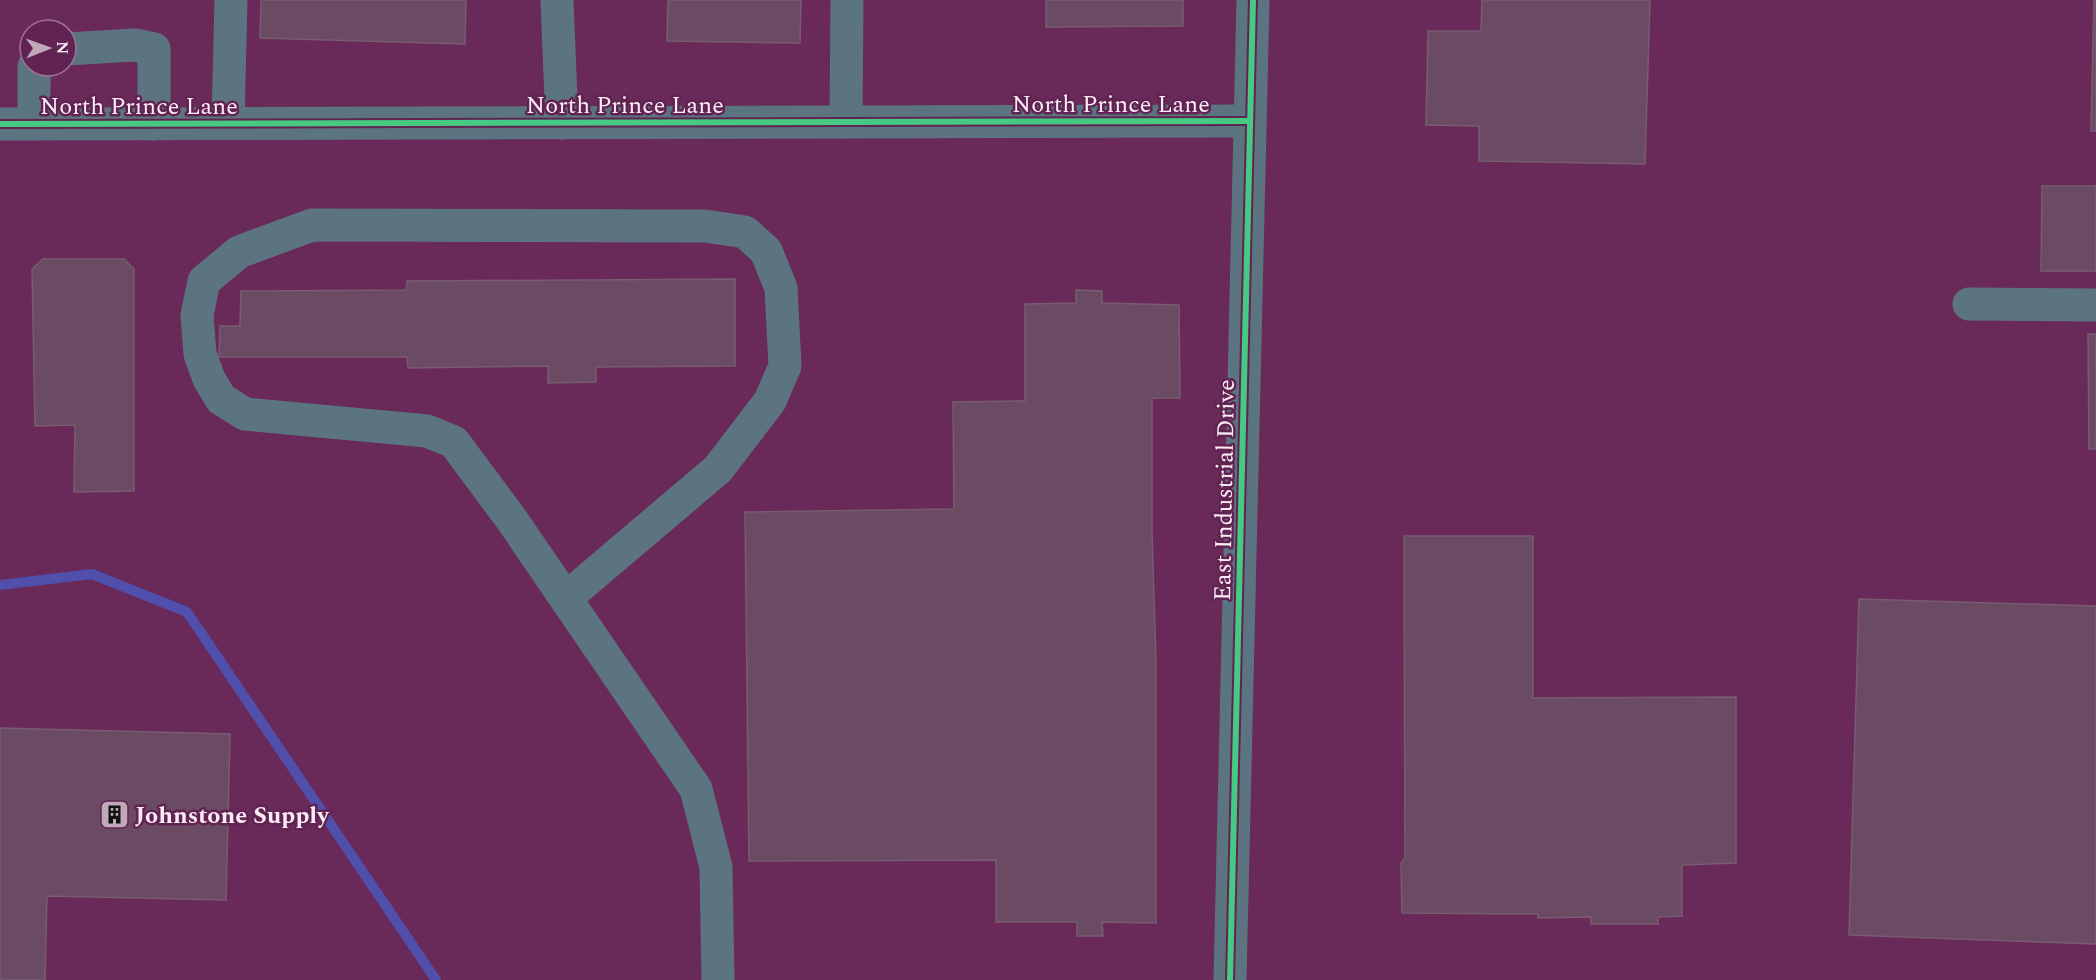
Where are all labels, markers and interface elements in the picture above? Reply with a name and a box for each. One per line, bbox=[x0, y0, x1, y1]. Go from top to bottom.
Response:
north arrow bbox=[18, 18, 78, 78]
text: N bbox=[50, 41, 74, 54]
street label: North Prince Lane bbox=[1012, 87, 1210, 123]
street label: North Prince Lane bbox=[526, 88, 724, 124]
street label: North Prince Lane bbox=[40, 89, 238, 125]
street label: East Industrial Drive bbox=[1205, 379, 1245, 601]
place label: Johnstone Supply bbox=[135, 798, 330, 834]
building icon: Johnstone Supply bbox=[98, 799, 130, 831]

